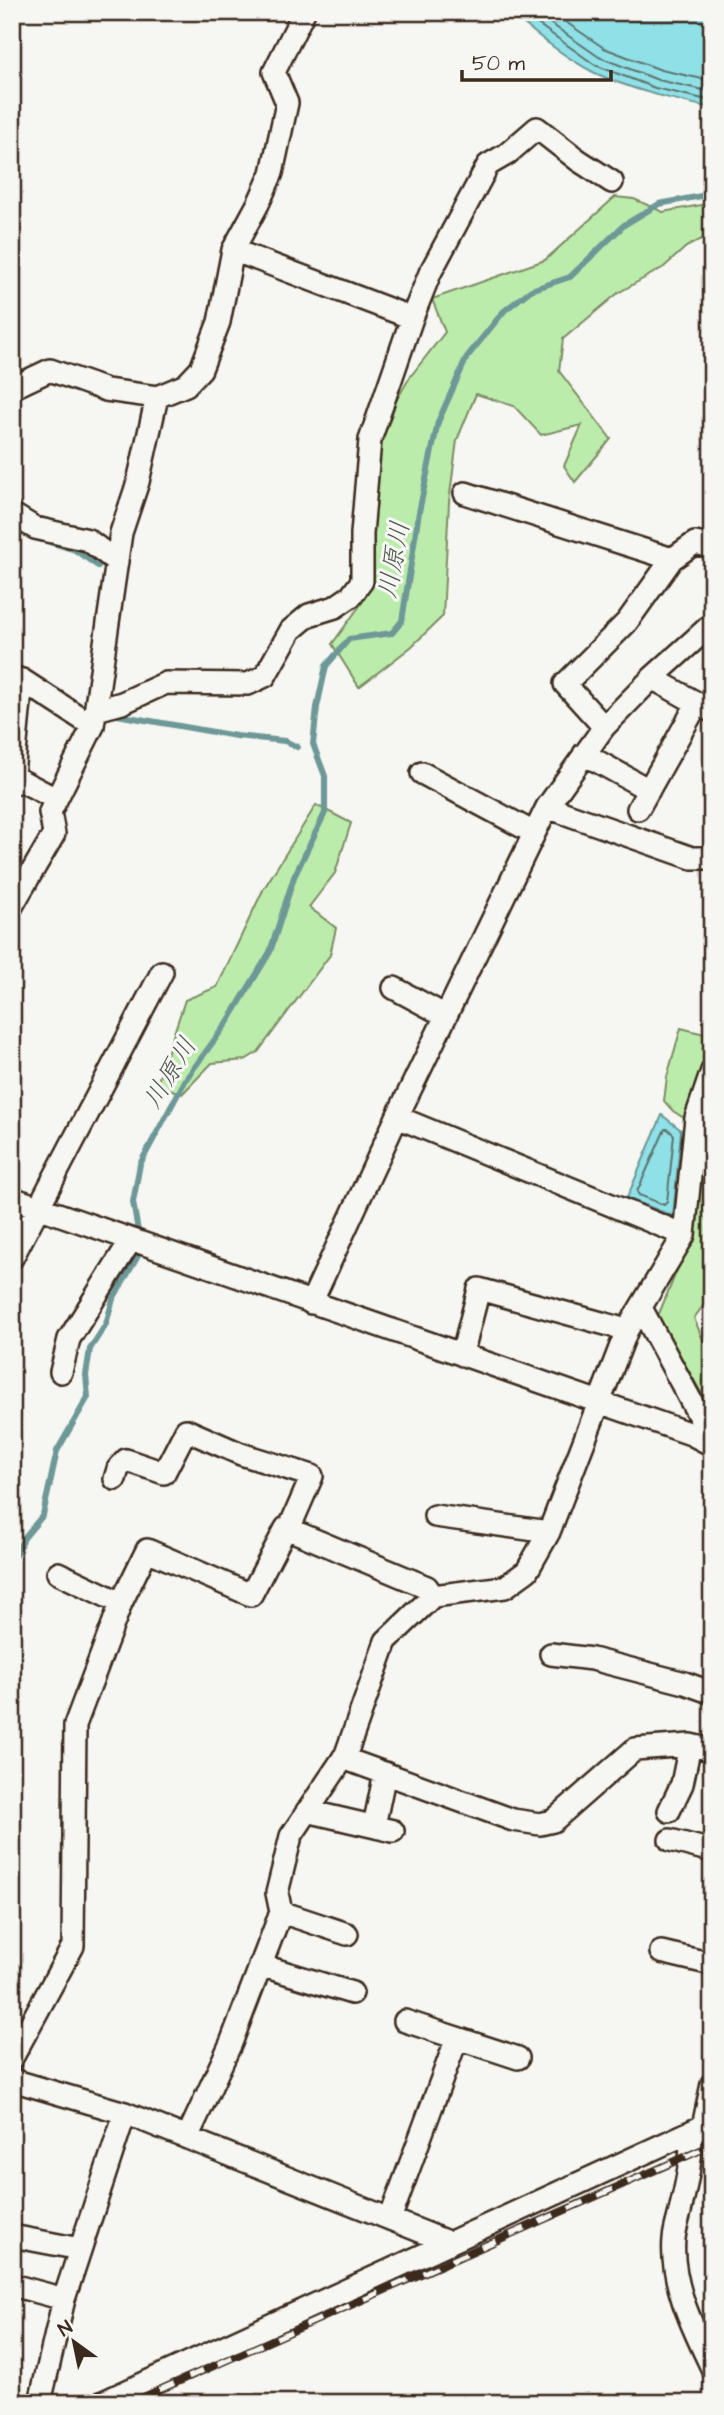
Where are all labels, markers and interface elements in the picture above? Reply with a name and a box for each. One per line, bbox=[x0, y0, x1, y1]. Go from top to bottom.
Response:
scale bar bbox=[462, 38, 610, 82]
text: 50 m bbox=[472, 49, 526, 78]
water label: 川原川 bbox=[369, 518, 419, 602]
water label: 川原川 bbox=[134, 1030, 206, 1116]
north arrow bbox=[38, 2306, 108, 2376]
text: N bbox=[53, 2314, 78, 2344]

